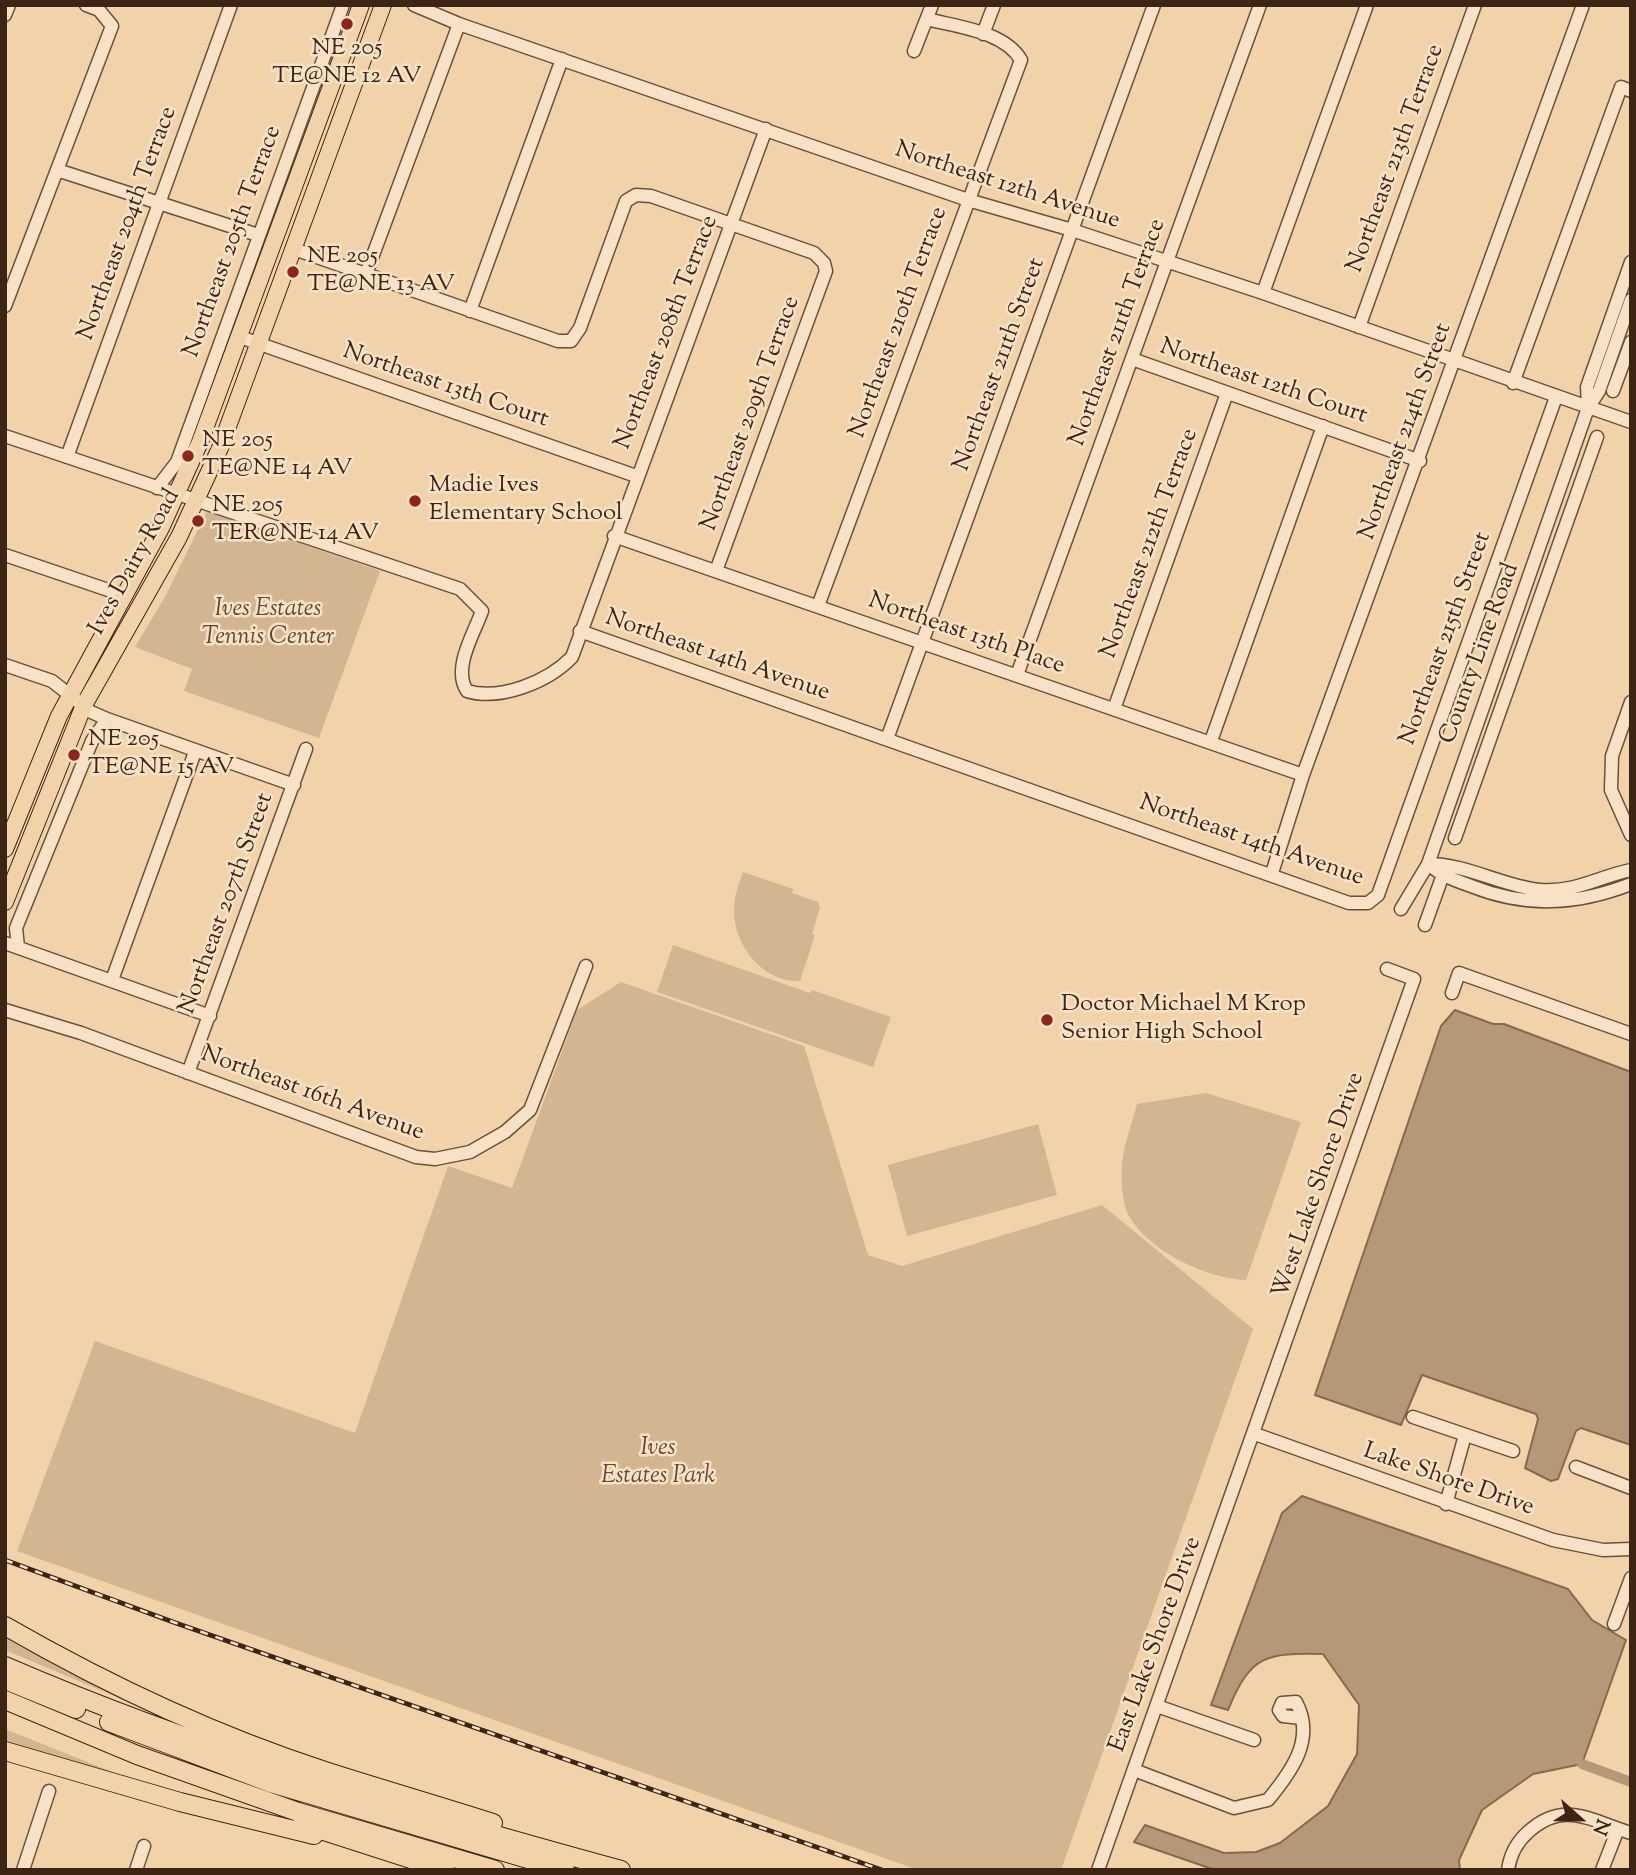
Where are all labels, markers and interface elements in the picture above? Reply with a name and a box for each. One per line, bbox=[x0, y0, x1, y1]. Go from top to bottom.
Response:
marker: NE 205 TE@NE 12 AV bbox=[339, 16, 355, 32]
place label: NE 205 TE@NE 12 AV bbox=[272, 36, 422, 92]
street label: Northeast 213th Terrace bbox=[1342, 41, 1452, 277]
street label: Northeast 204th Terrace bbox=[73, 103, 185, 345]
street label: Northeast 205th Terrace bbox=[179, 122, 289, 362]
street label: Northeast 12th Avenue bbox=[891, 137, 1123, 237]
street label: Northeast 210th Terrace bbox=[845, 204, 955, 442]
street label: Northeast 208th Terrace bbox=[610, 212, 726, 454]
street label: Northeast 211th Terrace bbox=[1064, 215, 1174, 451]
place label: NE 205 TE@NE 13 AV bbox=[307, 244, 455, 300]
street label: Northeast 211th Street bbox=[949, 254, 1053, 476]
marker: NE 205 TE@NE 13 AV bbox=[285, 264, 301, 280]
street label: Northeast 209th Terrace bbox=[696, 293, 808, 535]
street label: Northeast 214th Street bbox=[1354, 320, 1460, 544]
street label: Northeast 12th Court bbox=[1155, 334, 1371, 432]
street label: Northeast 13th Court bbox=[338, 338, 552, 436]
street label: Northeast 212th Terrace bbox=[1096, 425, 1206, 663]
place label: NE 205 TE@NE 14 AV bbox=[202, 428, 352, 484]
marker: NE 205 TE@NE 14 AV bbox=[180, 448, 196, 464]
place label: Madie Ives Elementary School bbox=[429, 473, 623, 529]
street label: Ives Dairy Road bbox=[84, 485, 188, 641]
place label: NE 205 TER@NE 14 AV bbox=[212, 493, 379, 549]
marker: Madie Ives Elementary School bbox=[407, 493, 423, 509]
marker: NE 205 TER@NE 14 AV bbox=[190, 513, 206, 529]
street label: Northeast 215th Street bbox=[1395, 528, 1499, 750]
street label: County Line Road bbox=[1435, 560, 1527, 748]
street label: Northeast 13th Place bbox=[864, 588, 1068, 682]
park label: Ives Estates Tennis Center bbox=[202, 597, 334, 653]
street label: Northeast 14th Avenue bbox=[601, 605, 833, 709]
place label: NE 205 TE@NE 15 AV bbox=[88, 727, 234, 783]
marker: NE 205 TE@NE 15 AV bbox=[66, 747, 82, 763]
street label: Northeast 207th Street bbox=[175, 789, 281, 1019]
street label: Northeast 14th Avenue bbox=[1135, 790, 1367, 894]
place label: Doctor Michael M Krop Senior High School bbox=[1061, 992, 1306, 1048]
marker: Doctor Michael M Krop Senior High School bbox=[1039, 1012, 1055, 1028]
street label: Northeast 16th Avenue bbox=[196, 1041, 428, 1149]
street label: West Lake Shore Drive bbox=[1268, 1069, 1372, 1303]
park label: Ives Estates Park bbox=[601, 1436, 715, 1492]
street label: Lake Shore Drive bbox=[1359, 1438, 1537, 1524]
street label: East Lake Shore Drive bbox=[1105, 1533, 1209, 1757]
north arrow bbox=[1545, 1784, 1615, 1854]
text: N bbox=[1585, 1815, 1615, 1839]

